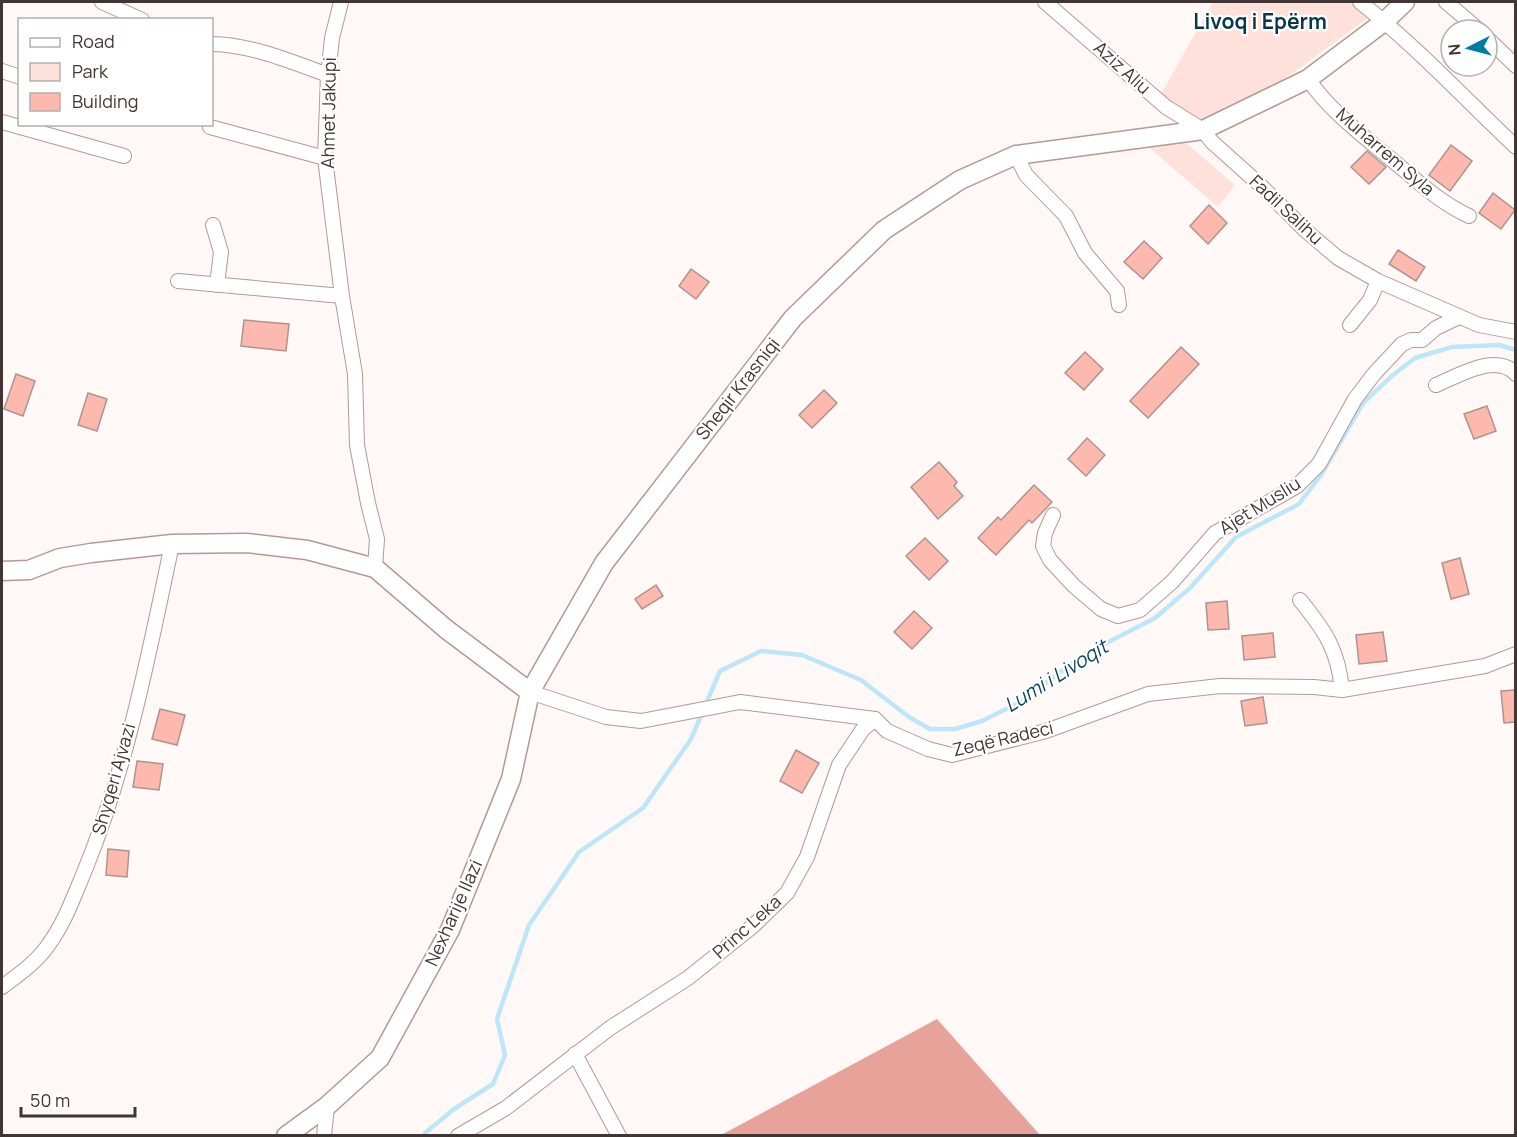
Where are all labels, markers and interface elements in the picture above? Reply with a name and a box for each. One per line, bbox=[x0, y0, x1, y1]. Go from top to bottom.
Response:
district label: Livoq i Epërm bbox=[1193, 7, 1327, 35]
legend bbox=[18, 18, 213, 126]
north arrow bbox=[1439, 18, 1499, 78]
text: Road bbox=[72, 29, 115, 53]
street label: Aziz Aliu bbox=[1089, 35, 1156, 99]
text: N bbox=[1443, 43, 1466, 56]
street label: Ahmet Jakupi bbox=[315, 57, 341, 169]
text: Park bbox=[72, 59, 109, 83]
text: Building bbox=[72, 89, 138, 113]
street label: Muharrem Syla bbox=[1331, 102, 1440, 201]
street label: Fadil Salihu bbox=[1245, 169, 1329, 250]
street label: Sheqir Krasniqi bbox=[690, 332, 785, 444]
street label: Ajet Musliu bbox=[1214, 471, 1305, 540]
water label: Lumi i Livoqit bbox=[999, 632, 1114, 718]
street label: Zeqë Radeci bbox=[950, 715, 1056, 761]
street label: Shyqeri Ajvazi bbox=[86, 720, 140, 837]
street label: Nexharije Ilazi bbox=[419, 856, 487, 970]
street label: Princ Leka bbox=[707, 889, 786, 963]
scale bar bbox=[21, 1080, 135, 1118]
text: 50 m bbox=[30, 1088, 70, 1112]

